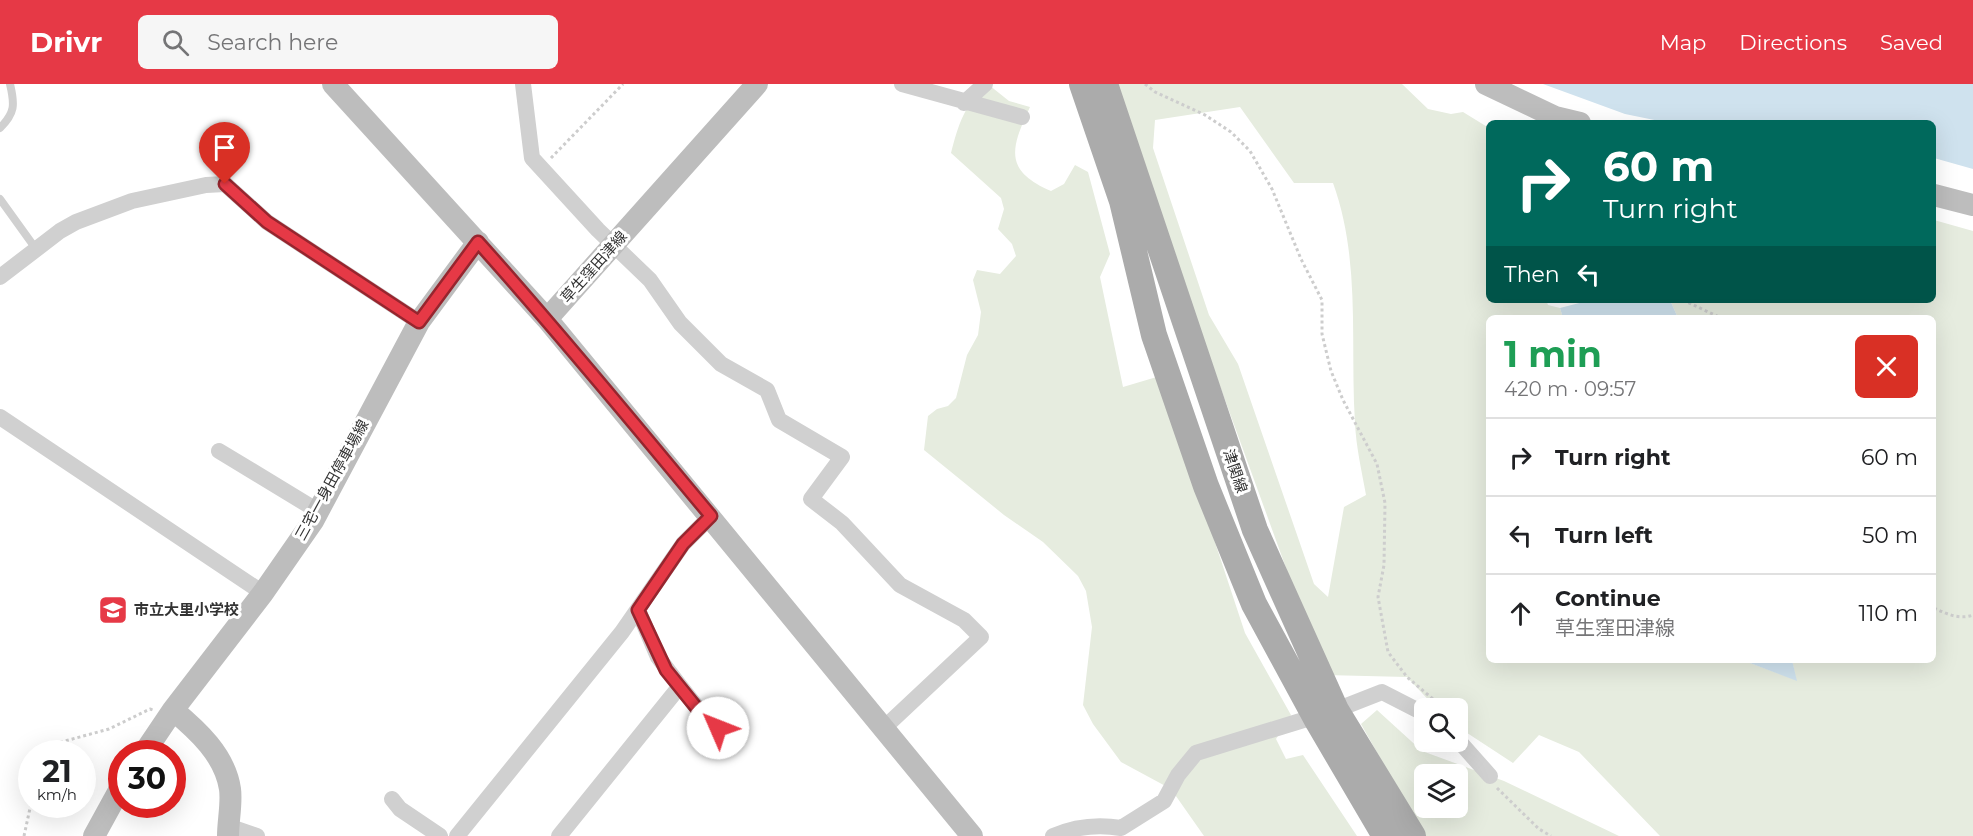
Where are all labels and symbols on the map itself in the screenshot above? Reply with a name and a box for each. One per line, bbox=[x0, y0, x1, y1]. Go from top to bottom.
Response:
pin bbox=[199, 122, 250, 184]
street label: 草生窪田津線 bbox=[556, 227, 631, 306]
street label: 三宅一身田停車場線 bbox=[291, 416, 373, 543]
street label: 津関線 bbox=[1219, 446, 1252, 495]
school or university icon: 市立大里小学校 bbox=[97, 594, 129, 626]
place label: 市立大里小学校 bbox=[134, 600, 239, 619]
position arrow bbox=[686, 696, 750, 760]
speed limit sign: 30 bbox=[108, 740, 186, 818]

